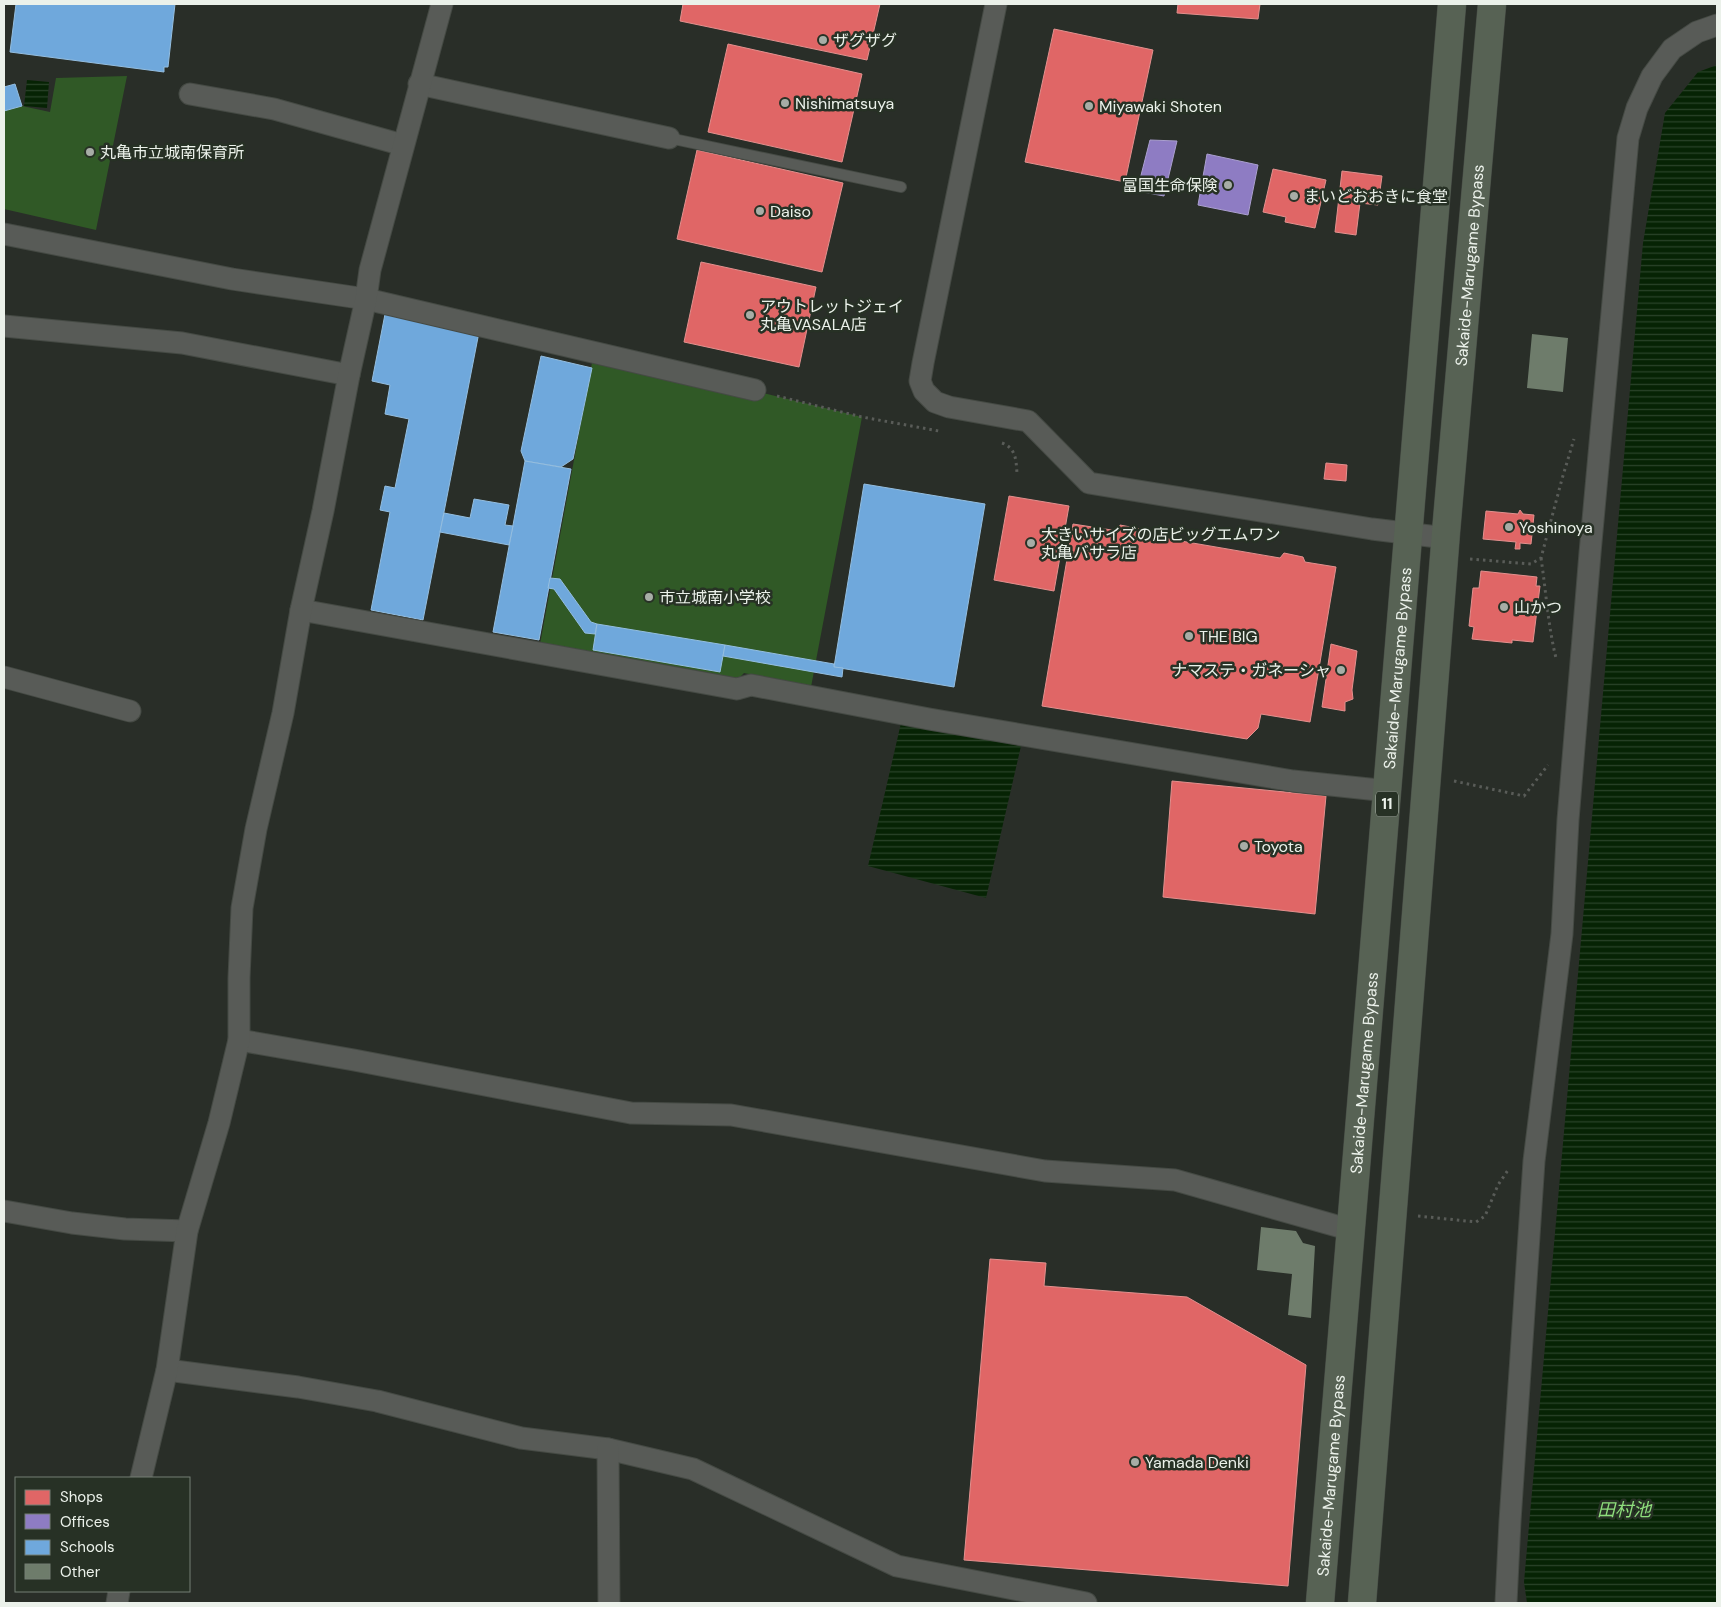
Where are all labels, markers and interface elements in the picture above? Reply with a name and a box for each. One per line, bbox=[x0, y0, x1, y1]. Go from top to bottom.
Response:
place label: ザグザグ bbox=[833, 30, 897, 51]
marker: ザグザグ bbox=[817, 34, 829, 46]
place label: Nishimatsuya bbox=[795, 93, 894, 114]
place label: Miyawaki Shoten bbox=[1099, 96, 1222, 117]
marker: Nishimatsuya bbox=[779, 97, 791, 109]
marker: Miyawaki Shoten bbox=[1083, 100, 1095, 112]
place label: 丸亀市立城南保育所 bbox=[100, 142, 244, 163]
marker: 丸亀市立城南保育所 bbox=[84, 146, 96, 158]
street label: Sakaide-Marugame Bypass bbox=[1450, 164, 1488, 367]
place label: 富国生命保険 bbox=[1122, 175, 1218, 196]
marker: 富国生命保険 bbox=[1222, 179, 1234, 191]
place label: まいどおおきに食堂 bbox=[1304, 186, 1448, 207]
marker: まいどおおきに食堂 bbox=[1288, 190, 1300, 202]
place label: Daiso bbox=[770, 201, 811, 222]
marker: Daiso bbox=[754, 205, 766, 217]
place label: アウトレットジェイ 丸亀VASALA店 bbox=[760, 296, 904, 335]
marker: アウトレットジェイ 丸亀VASALA店 bbox=[744, 309, 756, 321]
place label: Yoshinoya bbox=[1519, 517, 1593, 538]
marker: Yoshinoya bbox=[1503, 521, 1515, 533]
place label: 大きいサイズの店ビッグエムワン 丸亀バサラ店 bbox=[1041, 524, 1281, 563]
marker: 大きいサイズの店ビッグエムワン 丸亀バサラ店 bbox=[1025, 537, 1037, 549]
street label: Sakaide-Marugame Bypass bbox=[1378, 566, 1416, 770]
place label: 市立城南小学校 bbox=[659, 587, 771, 608]
marker: 市立城南小学校 bbox=[643, 591, 655, 603]
place label: 山かつ bbox=[1514, 597, 1562, 618]
marker: 山かつ bbox=[1498, 601, 1510, 613]
place label: THE BIG bbox=[1199, 626, 1258, 647]
marker: THE BIG bbox=[1183, 630, 1195, 642]
place label: ナマステ・ガネーシャ bbox=[1171, 660, 1331, 681]
marker: ナマステ・ガネーシャ bbox=[1335, 664, 1347, 676]
road number: 11 bbox=[1376, 792, 1398, 816]
place label: Toyota bbox=[1254, 836, 1303, 857]
marker: Toyota bbox=[1238, 840, 1250, 852]
street label: Sakaide-Marugame Bypass bbox=[1345, 971, 1383, 1174]
street label: Sakaide-Marugame Bypass bbox=[1312, 1374, 1349, 1577]
place label: Yamada Denki bbox=[1145, 1452, 1249, 1473]
marker: Yamada Denki bbox=[1129, 1456, 1141, 1468]
legend bbox=[15, 1477, 190, 1592]
text: Shops bbox=[60, 1487, 103, 1507]
water label: 田村池 bbox=[1597, 1498, 1653, 1522]
text: Offices bbox=[60, 1512, 110, 1532]
text: Schools bbox=[60, 1537, 115, 1557]
text: Other bbox=[60, 1562, 101, 1582]

